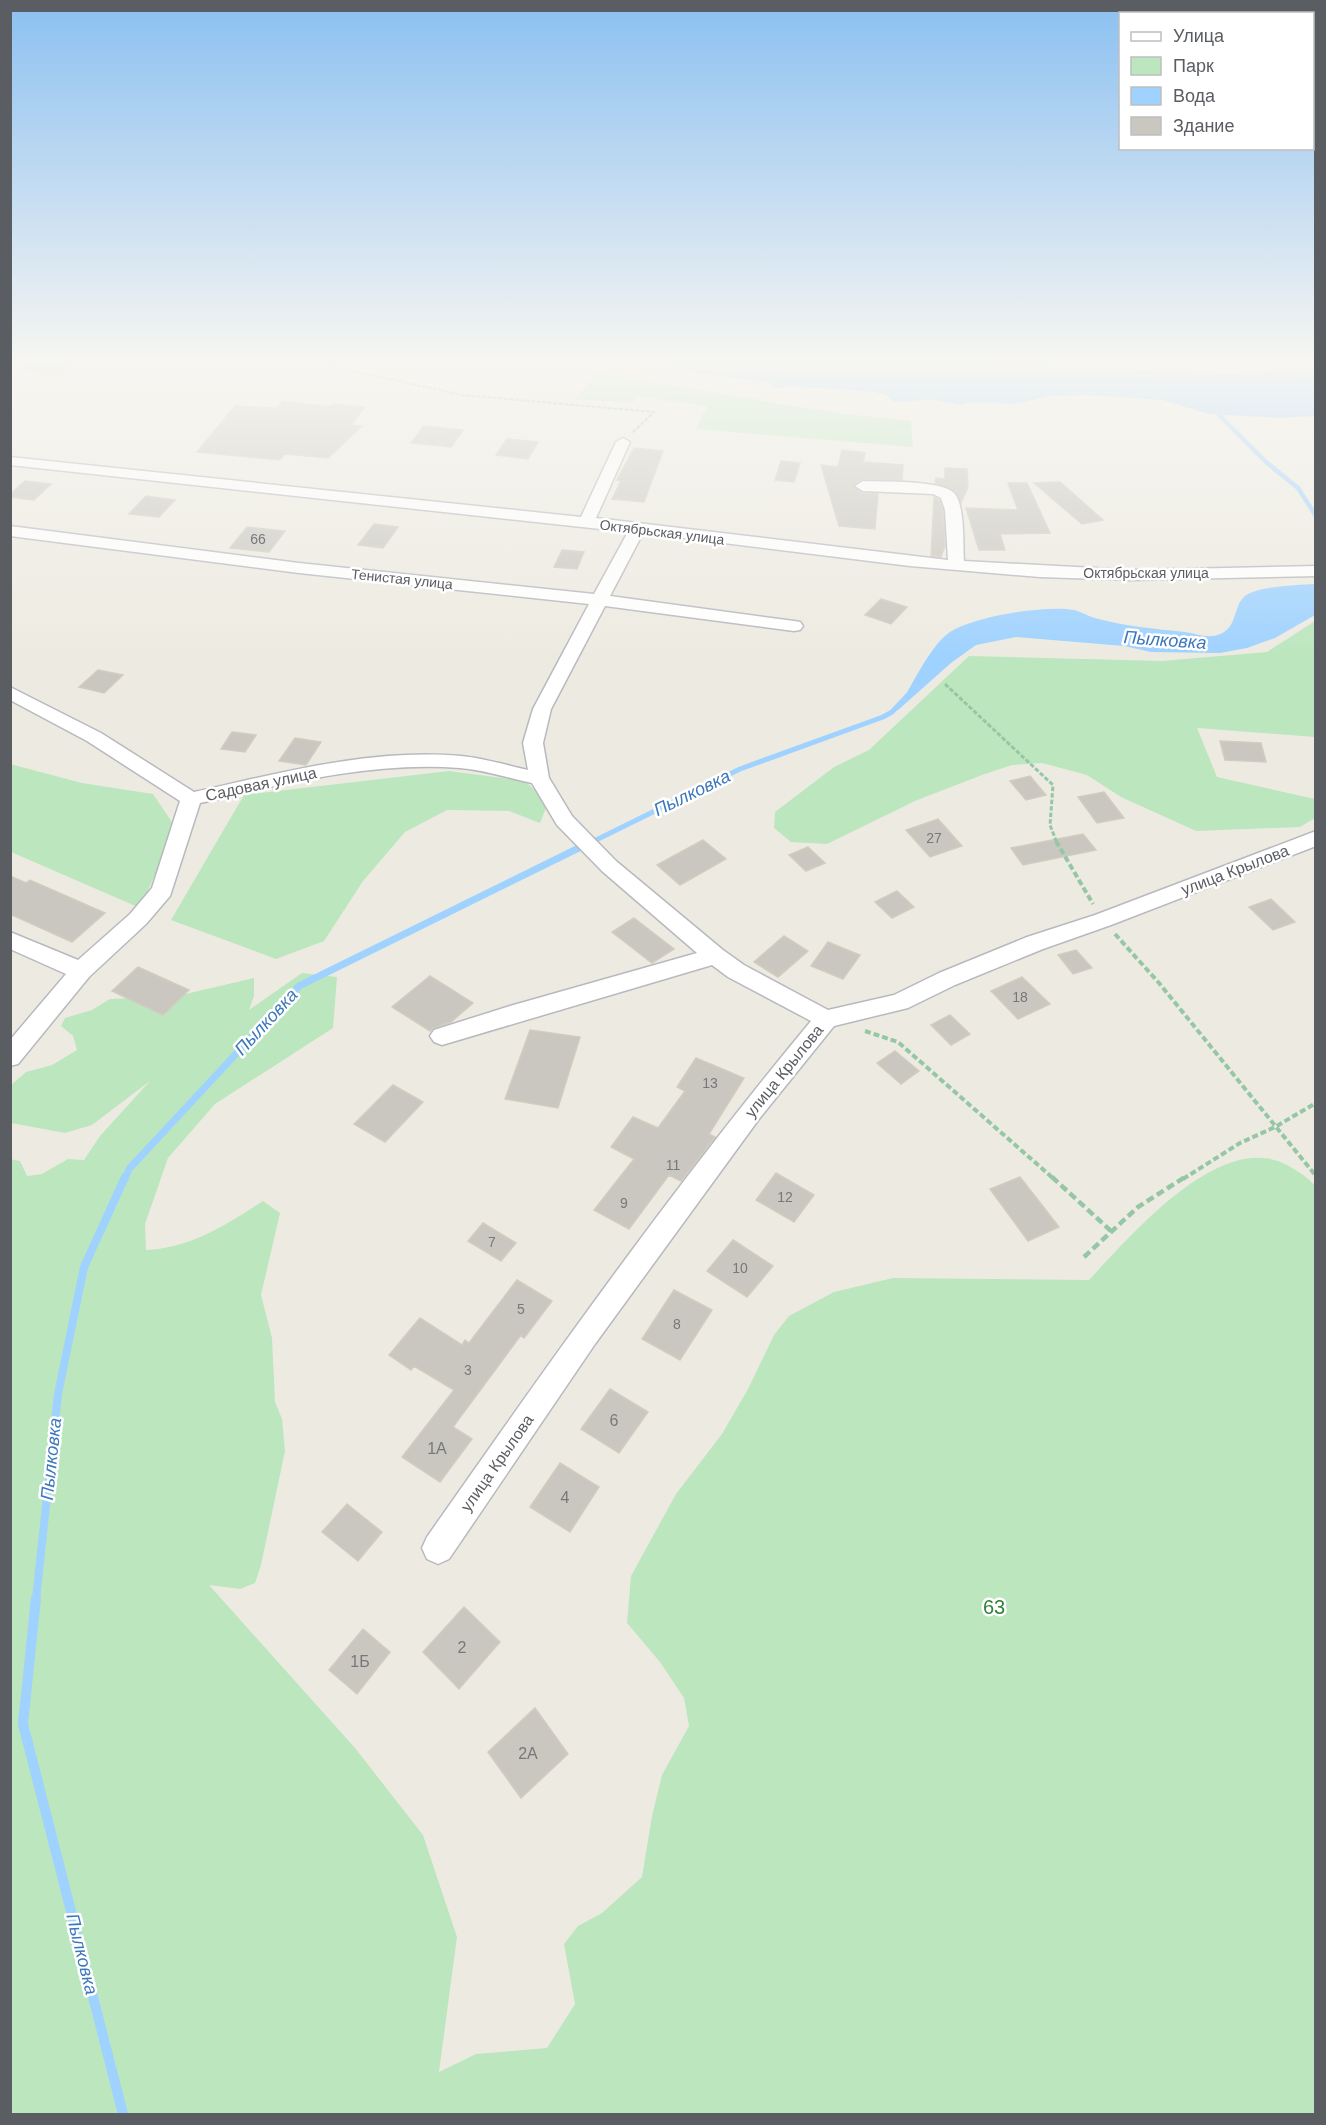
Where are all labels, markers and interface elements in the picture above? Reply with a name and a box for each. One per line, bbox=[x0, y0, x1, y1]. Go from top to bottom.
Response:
legend bbox=[1119, 12, 1314, 150]
text: Улица bbox=[1173, 26, 1225, 46]
text: Парк bbox=[1173, 56, 1214, 76]
text: Вода bbox=[1173, 86, 1216, 106]
text: Здание bbox=[1173, 116, 1234, 136]
street label: Октябрьская улица bbox=[599, 516, 725, 548]
house number: 66 bbox=[250, 531, 266, 547]
street label: Октябрьская улица bbox=[1083, 565, 1209, 581]
street label: Тенистая улица bbox=[350, 566, 454, 592]
water label: Пылковка bbox=[1123, 627, 1207, 653]
street label: Садовая улица bbox=[204, 764, 318, 804]
water label: Пылковка bbox=[650, 766, 734, 820]
house number: 27 bbox=[926, 830, 942, 846]
street label: улица Крылова bbox=[1179, 842, 1291, 898]
water label: Пылковка bbox=[230, 985, 302, 1059]
house number: 18 bbox=[1012, 989, 1028, 1005]
street label: улица Крылова bbox=[742, 1021, 826, 1121]
house number: 13 bbox=[702, 1075, 718, 1091]
house number: 11 bbox=[666, 1157, 680, 1173]
house number: 12 bbox=[777, 1189, 793, 1205]
house number: 9 bbox=[620, 1195, 628, 1211]
house number: 7 bbox=[488, 1234, 496, 1250]
house number: 10 bbox=[732, 1260, 748, 1276]
house number: 5 bbox=[517, 1301, 525, 1317]
house number: 8 bbox=[673, 1316, 681, 1332]
house number: 3 bbox=[464, 1362, 472, 1378]
street label: улица Крылова bbox=[457, 1411, 537, 1514]
house number: 6 bbox=[610, 1412, 619, 1429]
water label: Пылковка bbox=[37, 1417, 65, 1501]
house number: 1А bbox=[427, 1440, 447, 1457]
house number: 4 bbox=[561, 1489, 570, 1506]
park label: 63 bbox=[983, 1596, 1005, 1618]
house number: 2 bbox=[458, 1639, 467, 1656]
house number: 1Б bbox=[350, 1653, 370, 1670]
house number: 2А bbox=[518, 1745, 538, 1762]
water label: Пылковка bbox=[62, 1911, 102, 1997]

